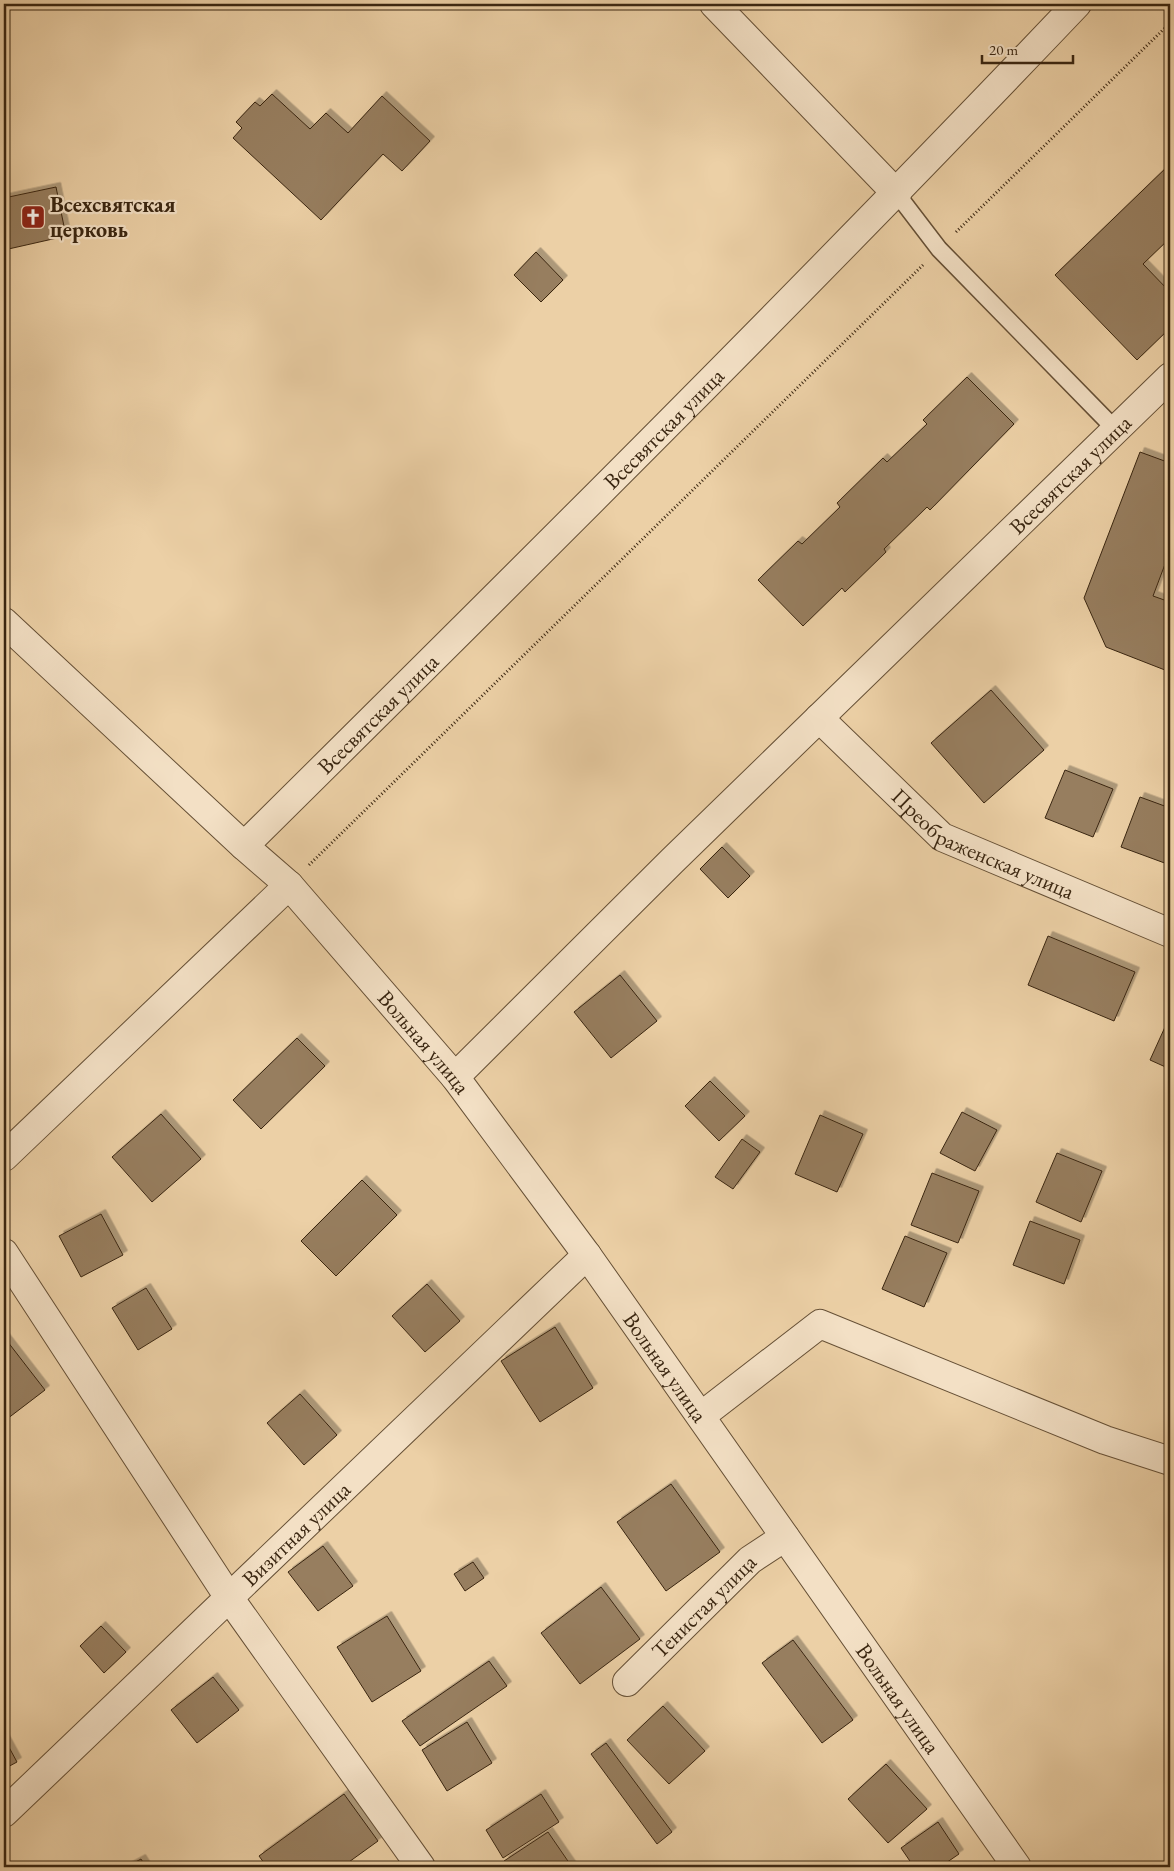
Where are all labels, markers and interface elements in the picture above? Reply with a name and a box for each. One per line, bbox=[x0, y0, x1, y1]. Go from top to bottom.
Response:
scale bar bbox=[982, 32, 1073, 64]
text: 20 m bbox=[989, 40, 1018, 59]
place label: Всехсвятская церковь bbox=[50, 190, 176, 244]
church icon: Всехсвятская церковь bbox=[20, 204, 46, 230]
street label: Всесвятская улица bbox=[597, 362, 731, 496]
street label: Всесвятская улица bbox=[1003, 408, 1138, 541]
street label: Всесвятская улица bbox=[311, 647, 445, 781]
street label: Преображенская улица bbox=[885, 782, 1079, 906]
street label: Вольная улица bbox=[371, 984, 477, 1100]
street label: Вольная улица bbox=[616, 1306, 714, 1428]
street label: Визитная улица bbox=[236, 1475, 357, 1593]
street label: Тенистая улица bbox=[645, 1548, 763, 1665]
street label: Вольная улица bbox=[849, 1638, 947, 1760]

